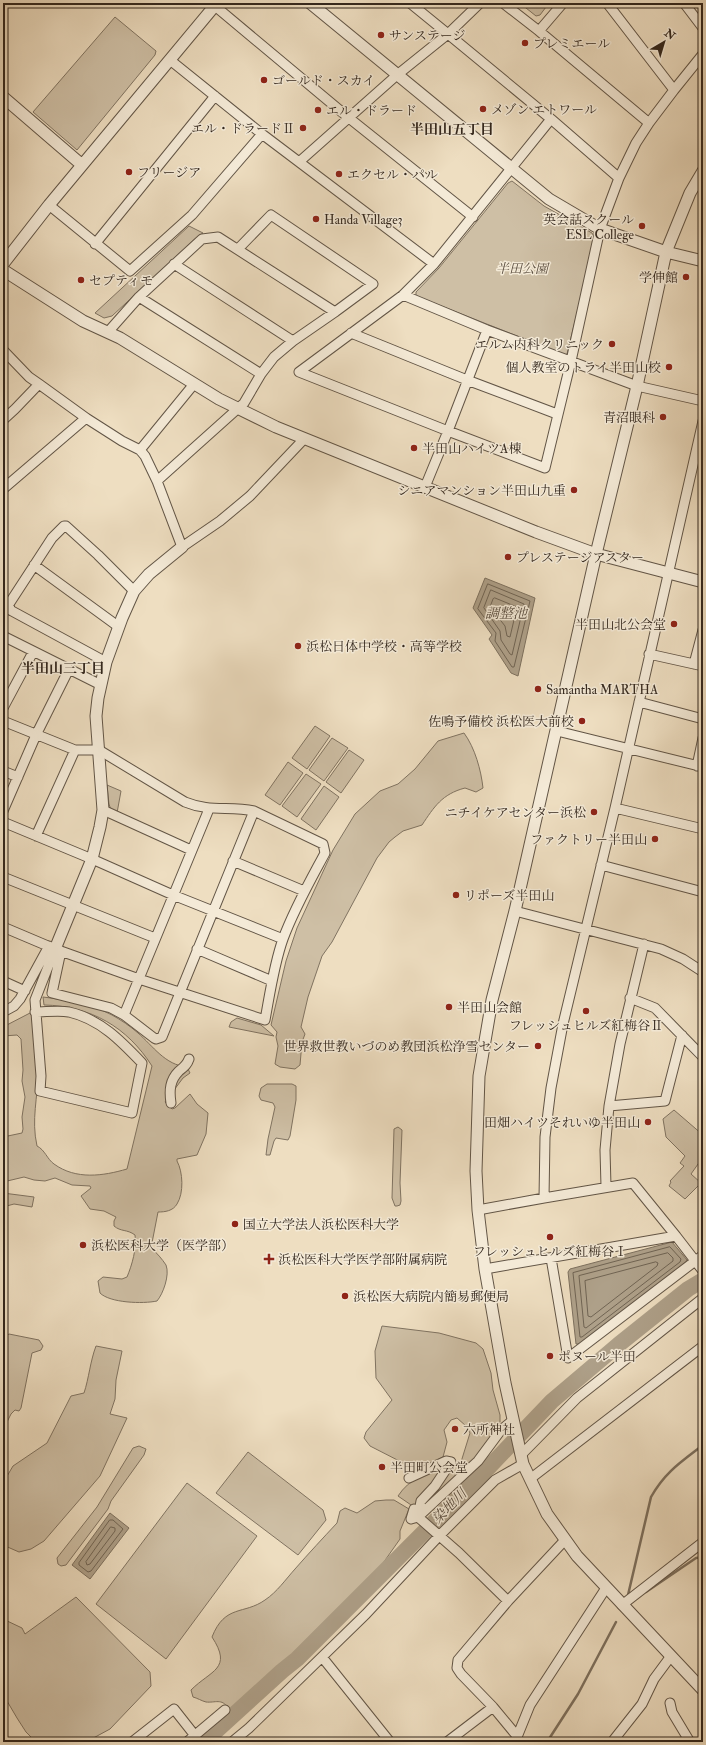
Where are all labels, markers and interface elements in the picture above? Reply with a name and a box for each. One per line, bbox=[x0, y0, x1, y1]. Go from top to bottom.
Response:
north arrow bbox=[644, 22, 684, 62]
text: N bbox=[661, 26, 679, 43]
place label: サンステージ bbox=[389, 28, 465, 44]
marker: サンステージ bbox=[376, 30, 386, 40]
place label: プレミエール bbox=[533, 36, 610, 52]
marker: プレミエール bbox=[520, 38, 530, 48]
place label: ゴールド・スカイ bbox=[272, 73, 375, 89]
marker: ゴールド・スカイ bbox=[259, 75, 269, 85]
place label: メゾン エトワール bbox=[491, 102, 597, 118]
place label: エル・ドラード bbox=[326, 103, 417, 119]
marker: メゾン エトワール bbox=[478, 104, 488, 114]
marker: エル・ドラード bbox=[313, 105, 323, 115]
place label: エル・ドラードⅡ bbox=[191, 121, 295, 137]
district label: 半田山五丁目 bbox=[410, 121, 494, 138]
marker: エル・ドラードⅡ bbox=[298, 123, 308, 133]
place label: フリージア bbox=[137, 165, 201, 181]
marker: フリージア bbox=[124, 167, 134, 177]
place label: エクセル・パル bbox=[347, 167, 438, 183]
marker: エクセル・パル bbox=[334, 169, 344, 179]
place label: Handa Village3 bbox=[324, 212, 403, 228]
place label: 英会話スクール ESL College bbox=[543, 212, 635, 243]
marker: Handa Village3 bbox=[311, 214, 321, 224]
marker: 英会話スクール ESL College bbox=[637, 221, 647, 231]
park label: 半田公園 bbox=[496, 261, 550, 277]
place label: 学伸館 bbox=[639, 270, 678, 286]
marker: 学伸館 bbox=[681, 272, 691, 282]
place label: セプティモ bbox=[89, 273, 153, 289]
marker: セプティモ bbox=[76, 275, 86, 285]
place label: エルム内科クリニック bbox=[475, 337, 604, 353]
marker: エルム内科クリニック bbox=[607, 339, 617, 349]
place label: 個人教室のトライ半田山校 bbox=[505, 360, 661, 376]
marker: 個人教室のトライ半田山校 bbox=[664, 362, 674, 372]
place label: 青沼眼科 bbox=[603, 410, 655, 426]
marker: 青沼眼科 bbox=[658, 412, 668, 422]
place label: 半田山ハイツA棟 bbox=[422, 441, 521, 457]
marker: 半田山ハイツA棟 bbox=[409, 443, 419, 453]
place label: シニアマンション半田山九重 bbox=[398, 483, 566, 499]
marker: シニアマンション半田山九重 bbox=[569, 485, 579, 495]
place label: プレステージアスター bbox=[516, 550, 644, 566]
marker: プレステージアスター bbox=[503, 552, 513, 562]
water label: 調整池 bbox=[485, 605, 529, 622]
place label: 半田山北公会堂 bbox=[575, 617, 666, 633]
marker: 半田山北公会堂 bbox=[669, 619, 679, 629]
place label: 浜松日体中学校・高等学校 bbox=[306, 639, 462, 655]
marker: 浜松日体中学校・高等学校 bbox=[293, 641, 303, 651]
district label: 半田山三丁目 bbox=[21, 660, 105, 677]
place label: Samantha MARTHA bbox=[546, 682, 659, 698]
marker: Samantha MARTHA bbox=[533, 684, 543, 694]
place label: 佐鳴予備校 浜松医大前校 bbox=[428, 714, 574, 730]
marker: 佐鳴予備校 浜松医大前校 bbox=[577, 716, 587, 726]
place label: ニチイケアセンター浜松 bbox=[445, 805, 586, 821]
marker: ニチイケアセンター浜松 bbox=[589, 807, 599, 817]
place label: ファクトリー半田山 bbox=[530, 832, 647, 848]
marker: ファクトリー半田山 bbox=[650, 834, 660, 844]
place label: リポーズ半田山 bbox=[464, 888, 554, 904]
marker: リポーズ半田山 bbox=[451, 890, 461, 900]
place label: 半田山会館 bbox=[457, 1000, 522, 1016]
marker: 半田山会館 bbox=[444, 1002, 454, 1012]
marker: フレッシュヒルズ紅梅谷Ⅱ bbox=[581, 1006, 591, 1016]
place label: フレッシュヒルズ紅梅谷Ⅱ bbox=[509, 1018, 663, 1034]
place label: 世界救世教いづのめ教団浜松浄雪センター bbox=[284, 1039, 530, 1055]
marker: 世界救世教いづのめ教団浜松浄雪センター bbox=[533, 1041, 543, 1051]
place label: 田畑ハイツそれいゆ半田山 bbox=[484, 1115, 640, 1131]
marker: 田畑ハイツそれいゆ半田山 bbox=[643, 1117, 653, 1127]
place label: 国立大学法人浜松医科大学 bbox=[243, 1217, 399, 1233]
marker: 国立大学法人浜松医科大学 bbox=[230, 1219, 240, 1229]
marker: フレッシュヒルズ紅梅谷Ⅰ bbox=[545, 1232, 555, 1242]
place label: 浜松医科大学（医学部） bbox=[91, 1238, 234, 1254]
marker: 浜松医科大学（医学部） bbox=[78, 1240, 88, 1250]
place label: フレッシュヒルズ紅梅谷Ⅰ bbox=[473, 1244, 627, 1260]
place label: 浜松医科大学医学部附属病院 bbox=[278, 1252, 447, 1268]
marker: 浜松医科大学医学部附属病院 bbox=[263, 1253, 275, 1265]
place label: 浜松医大病院内簡易郵便局 bbox=[353, 1289, 509, 1305]
marker: 浜松医大病院内簡易郵便局 bbox=[340, 1291, 350, 1301]
place label: ポヌール半田 bbox=[558, 1349, 636, 1365]
marker: ポヌール半田 bbox=[545, 1351, 555, 1361]
place label: 六所神社 bbox=[463, 1422, 515, 1438]
marker: 六所神社 bbox=[450, 1424, 460, 1434]
place label: 半田町公会堂 bbox=[390, 1460, 468, 1476]
marker: 半田町公会堂 bbox=[377, 1462, 387, 1472]
water label: 染地川 bbox=[428, 1484, 472, 1527]

